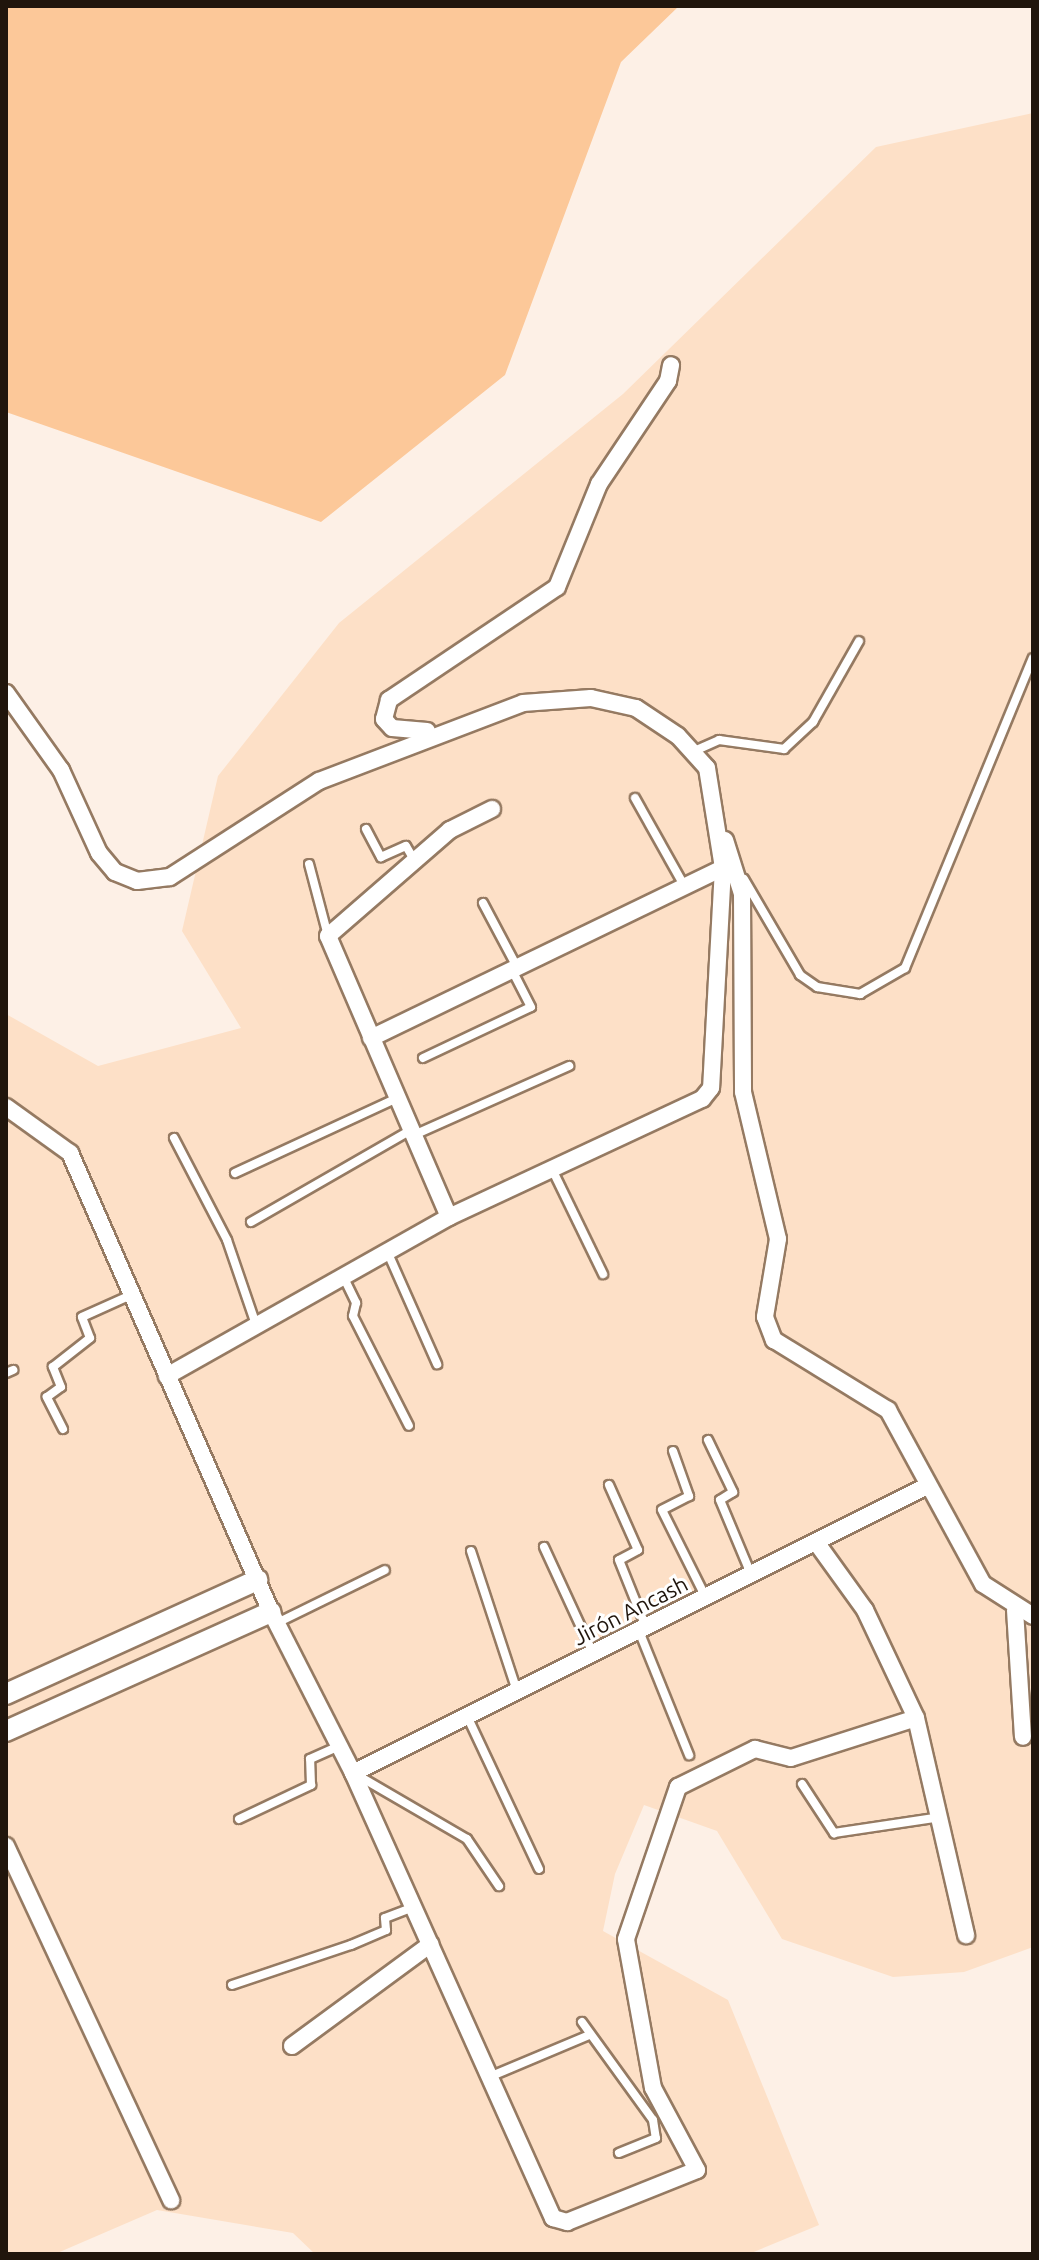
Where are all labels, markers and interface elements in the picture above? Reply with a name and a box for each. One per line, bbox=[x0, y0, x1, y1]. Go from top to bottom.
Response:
street label: Jirón Ancash bbox=[568, 1570, 692, 1650]

